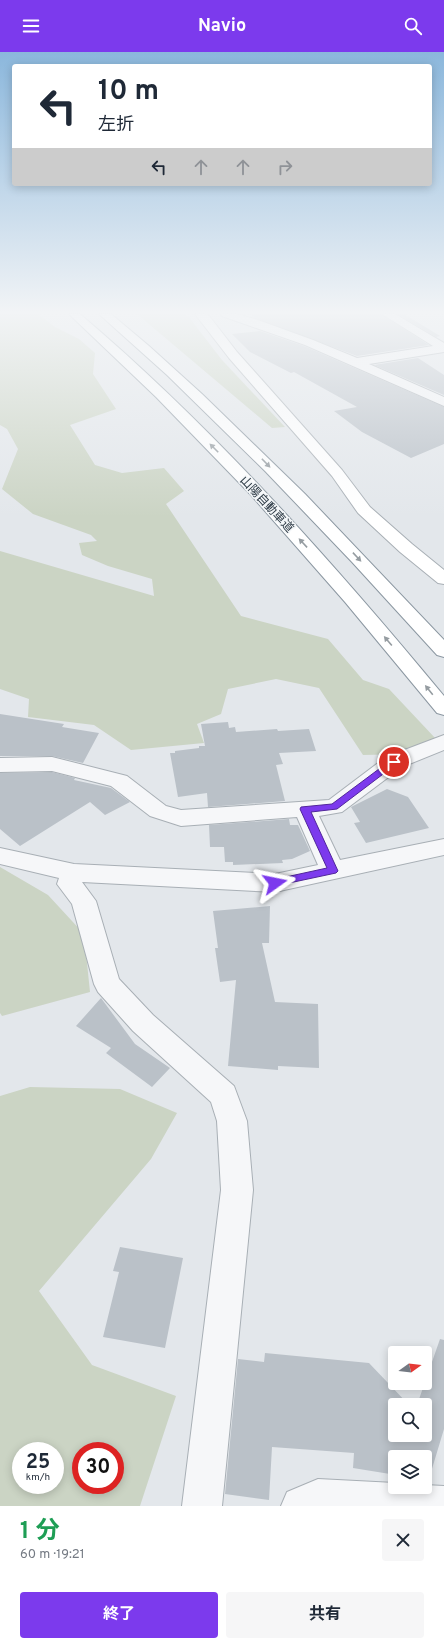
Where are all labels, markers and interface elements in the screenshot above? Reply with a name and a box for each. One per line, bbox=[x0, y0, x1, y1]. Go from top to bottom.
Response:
icon: menu bbox=[20, 15, 42, 37]
text: Navio bbox=[198, 15, 246, 38]
icon: search bbox=[402, 15, 424, 37]
text: 10 m bbox=[98, 74, 159, 110]
icon: left bbox=[32, 80, 84, 132]
text: 左折 bbox=[98, 114, 134, 137]
icon: left bbox=[148, 156, 170, 178]
icon: ahead bbox=[190, 156, 212, 178]
icon: ahead bbox=[232, 156, 254, 178]
icon: right bbox=[274, 156, 296, 178]
one-way arrow bbox=[209, 443, 219, 453]
one-way arrow bbox=[262, 458, 271, 468]
street label: 山陽自動車道 bbox=[236, 473, 297, 536]
one-way arrow bbox=[298, 538, 308, 548]
one-way arrow bbox=[352, 552, 361, 561]
one-way arrow bbox=[383, 636, 392, 646]
one-way arrow bbox=[424, 684, 433, 695]
pin bbox=[377, 745, 411, 779]
icon: arrive bbox=[383, 751, 405, 773]
position arrow bbox=[254, 862, 296, 904]
north arrow bbox=[388, 1346, 432, 1390]
map controls bbox=[388, 1346, 432, 1494]
button: search bbox=[388, 1398, 432, 1442]
speed limit sign: 30 bbox=[72, 1442, 124, 1494]
text: 25 bbox=[26, 1450, 50, 1476]
button: layers bbox=[388, 1450, 432, 1494]
text: km/h bbox=[26, 1471, 50, 1484]
text: 1 分 bbox=[20, 1517, 60, 1547]
button: close bbox=[382, 1519, 424, 1561]
text: 60 m · 19:21 bbox=[20, 1547, 85, 1563]
button: 終了 bbox=[20, 1592, 218, 1638]
button: 共有 bbox=[226, 1592, 424, 1638]

